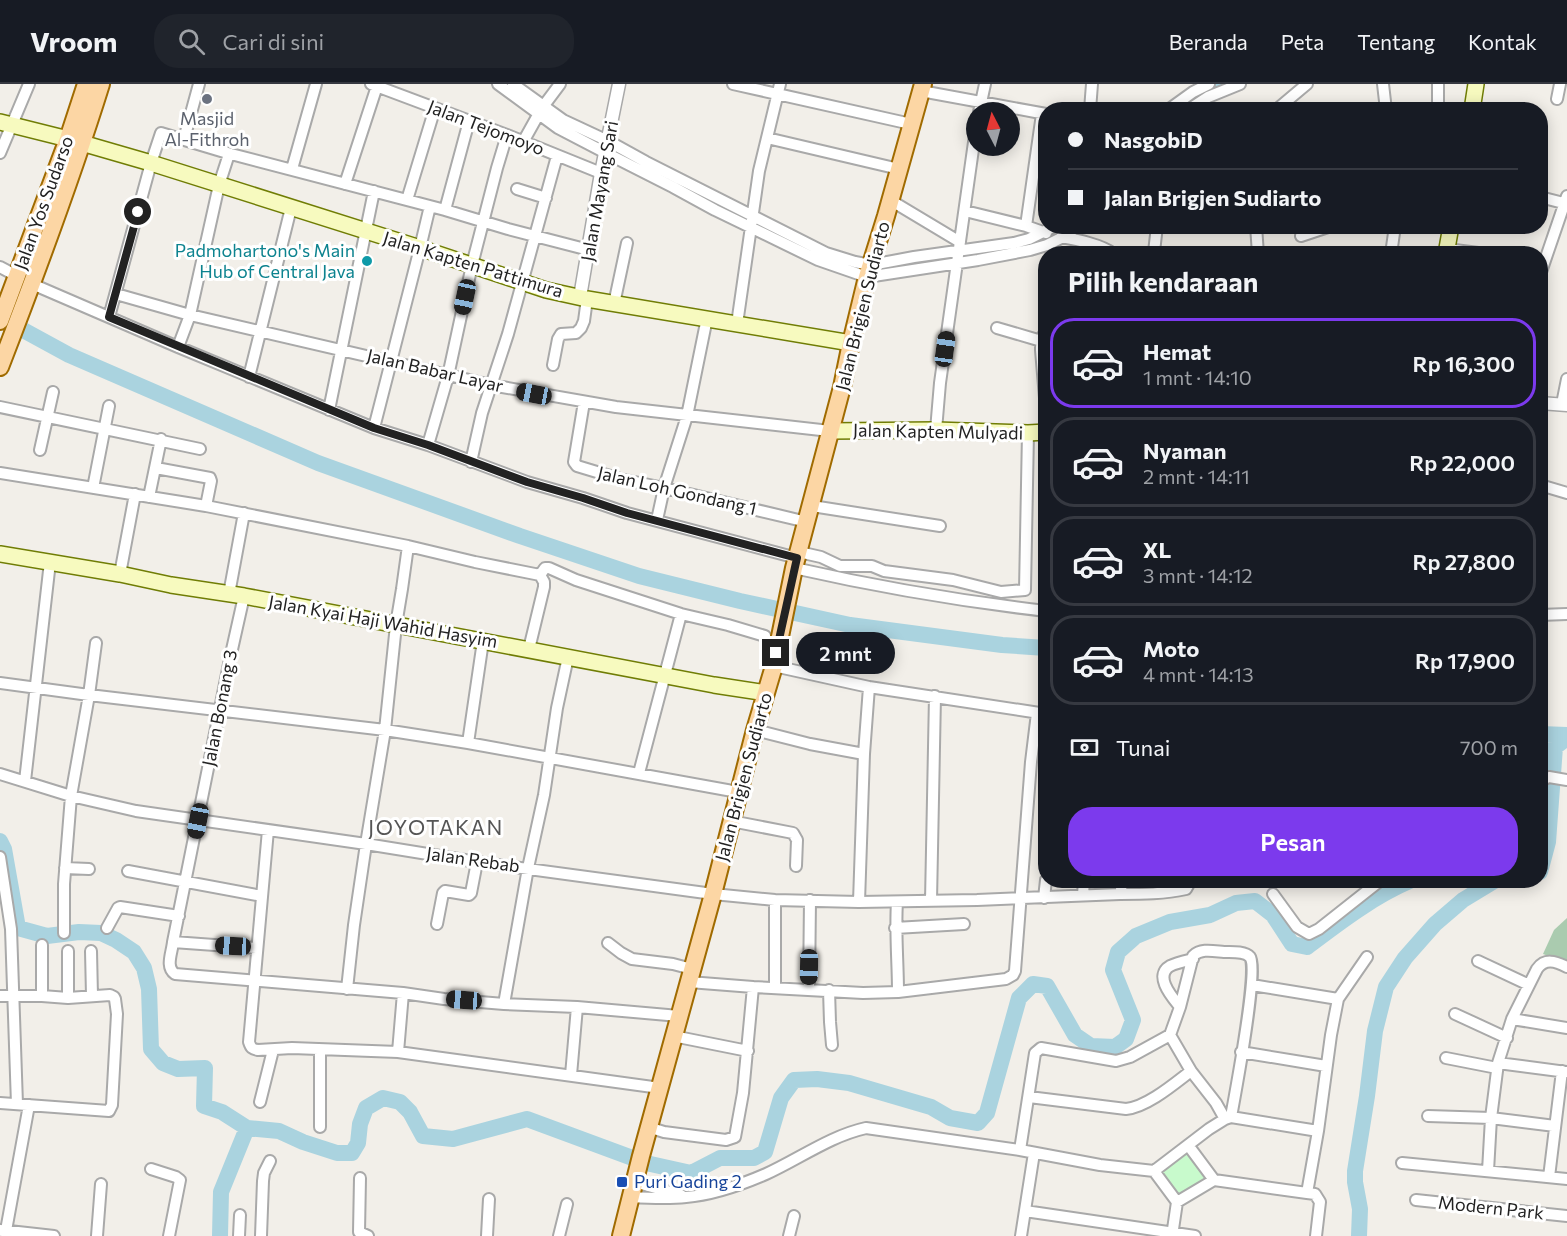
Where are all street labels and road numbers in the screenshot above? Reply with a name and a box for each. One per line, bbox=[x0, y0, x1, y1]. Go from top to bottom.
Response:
street label: Jalan Tejomoyo bbox=[425, 95, 548, 159]
street label: Jalan Mayang Sari bbox=[576, 119, 622, 263]
street label: Jalan Yos Sudarso bbox=[9, 133, 77, 273]
street label: Jalan Brigjen Sudiarto bbox=[830, 219, 894, 393]
street label: Jalan Kapten Pattimura bbox=[381, 226, 566, 302]
street label: Jalan Babar Layar bbox=[365, 344, 506, 396]
street label: Jalan Kapten Mulyadi bbox=[853, 419, 1023, 443]
street label: Jalan Loh Gondang 1 bbox=[596, 461, 759, 519]
street label: Jalan Kyai Haji Wahid Hasyim bbox=[267, 590, 499, 652]
street label: Jalan Bonang 3 bbox=[197, 648, 241, 768]
street label: Jalan Brigjen Sudiarto bbox=[710, 690, 776, 863]
street label: Jalan Rebab bbox=[425, 842, 521, 876]
street label: Modern Park bbox=[1437, 1191, 1545, 1224]

